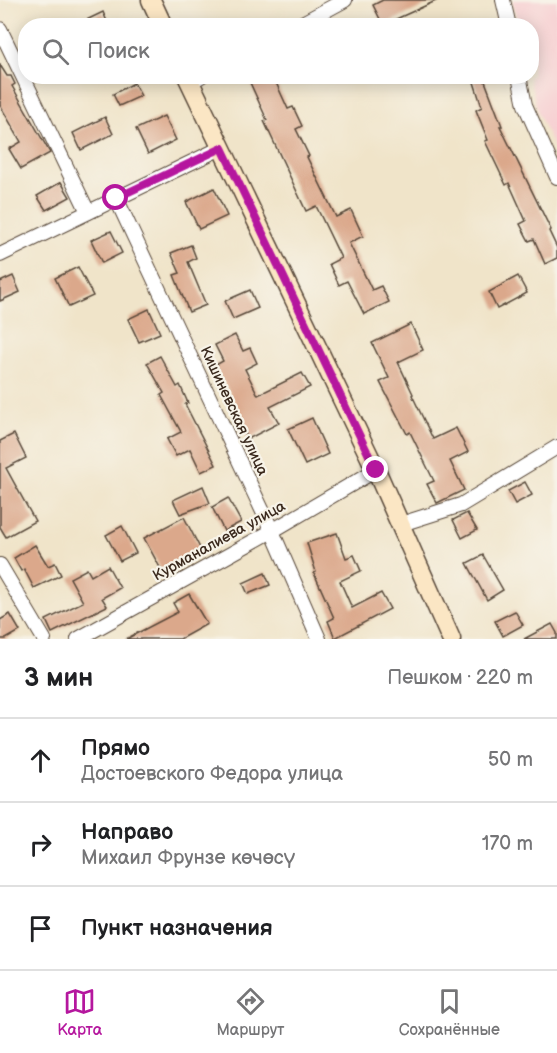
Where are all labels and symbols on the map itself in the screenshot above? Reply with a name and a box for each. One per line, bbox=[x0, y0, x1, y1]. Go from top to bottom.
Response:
route start bbox=[102, 184, 128, 210]
street label: Кишиневская улица bbox=[196, 343, 272, 479]
route end bbox=[362, 456, 388, 482]
street label: Курманалиева улица bbox=[149, 497, 289, 585]

